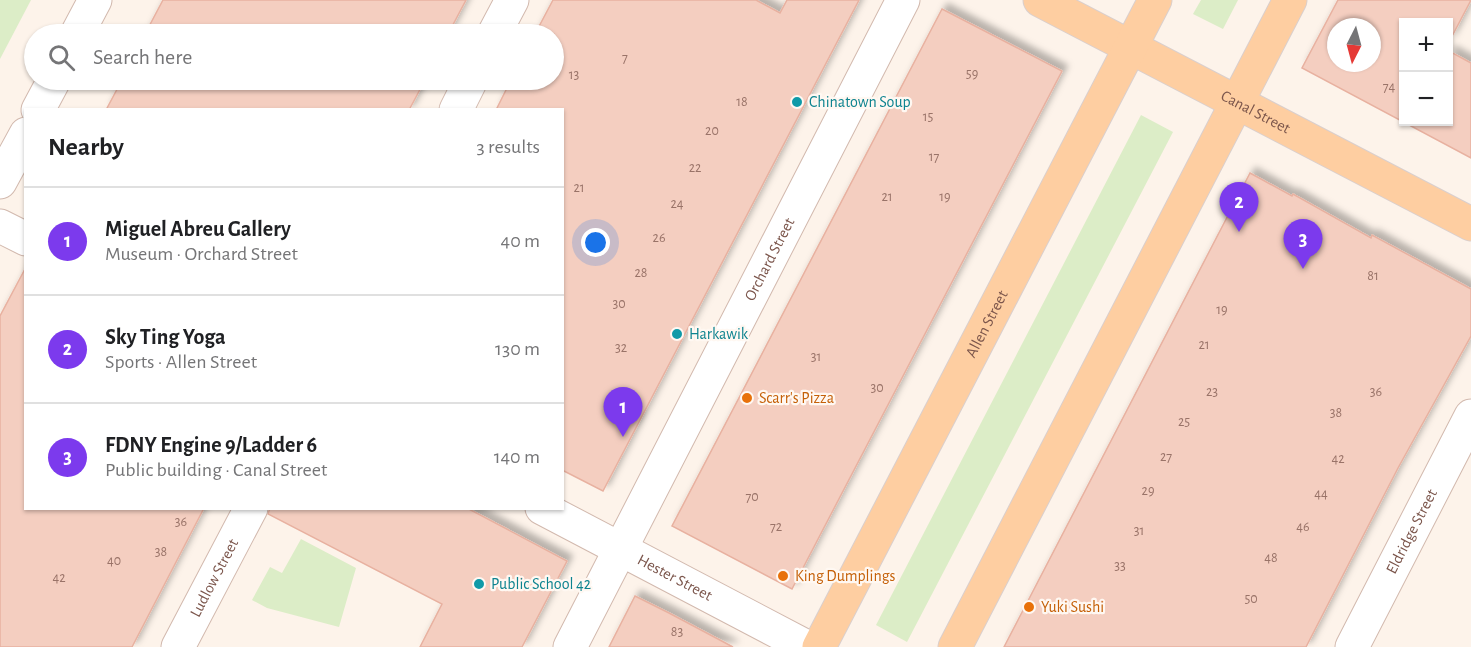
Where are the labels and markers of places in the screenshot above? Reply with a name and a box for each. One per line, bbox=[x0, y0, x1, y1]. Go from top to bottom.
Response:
place label: Chinatown Soup bbox=[809, 94, 911, 110]
marker: Chinatown Soup bbox=[790, 95, 804, 109]
pin: 2 bbox=[1220, 182, 1258, 232]
pin: 3 bbox=[1284, 220, 1322, 269]
place label: Harkawik bbox=[689, 326, 749, 342]
marker: Harkawik bbox=[670, 327, 684, 341]
pin: 1 bbox=[604, 388, 642, 437]
place label: Scarr's Pizza bbox=[759, 390, 834, 406]
marker: Scarr's Pizza bbox=[740, 391, 754, 405]
place label: King Dumplings bbox=[795, 568, 895, 584]
marker: King Dumplings bbox=[776, 569, 790, 583]
place label: Public School 42 bbox=[491, 576, 591, 592]
marker: Public School 42 bbox=[472, 577, 486, 591]
place label: Yuki Sushi bbox=[1041, 599, 1104, 615]
marker: Yuki Sushi bbox=[1022, 600, 1036, 614]

